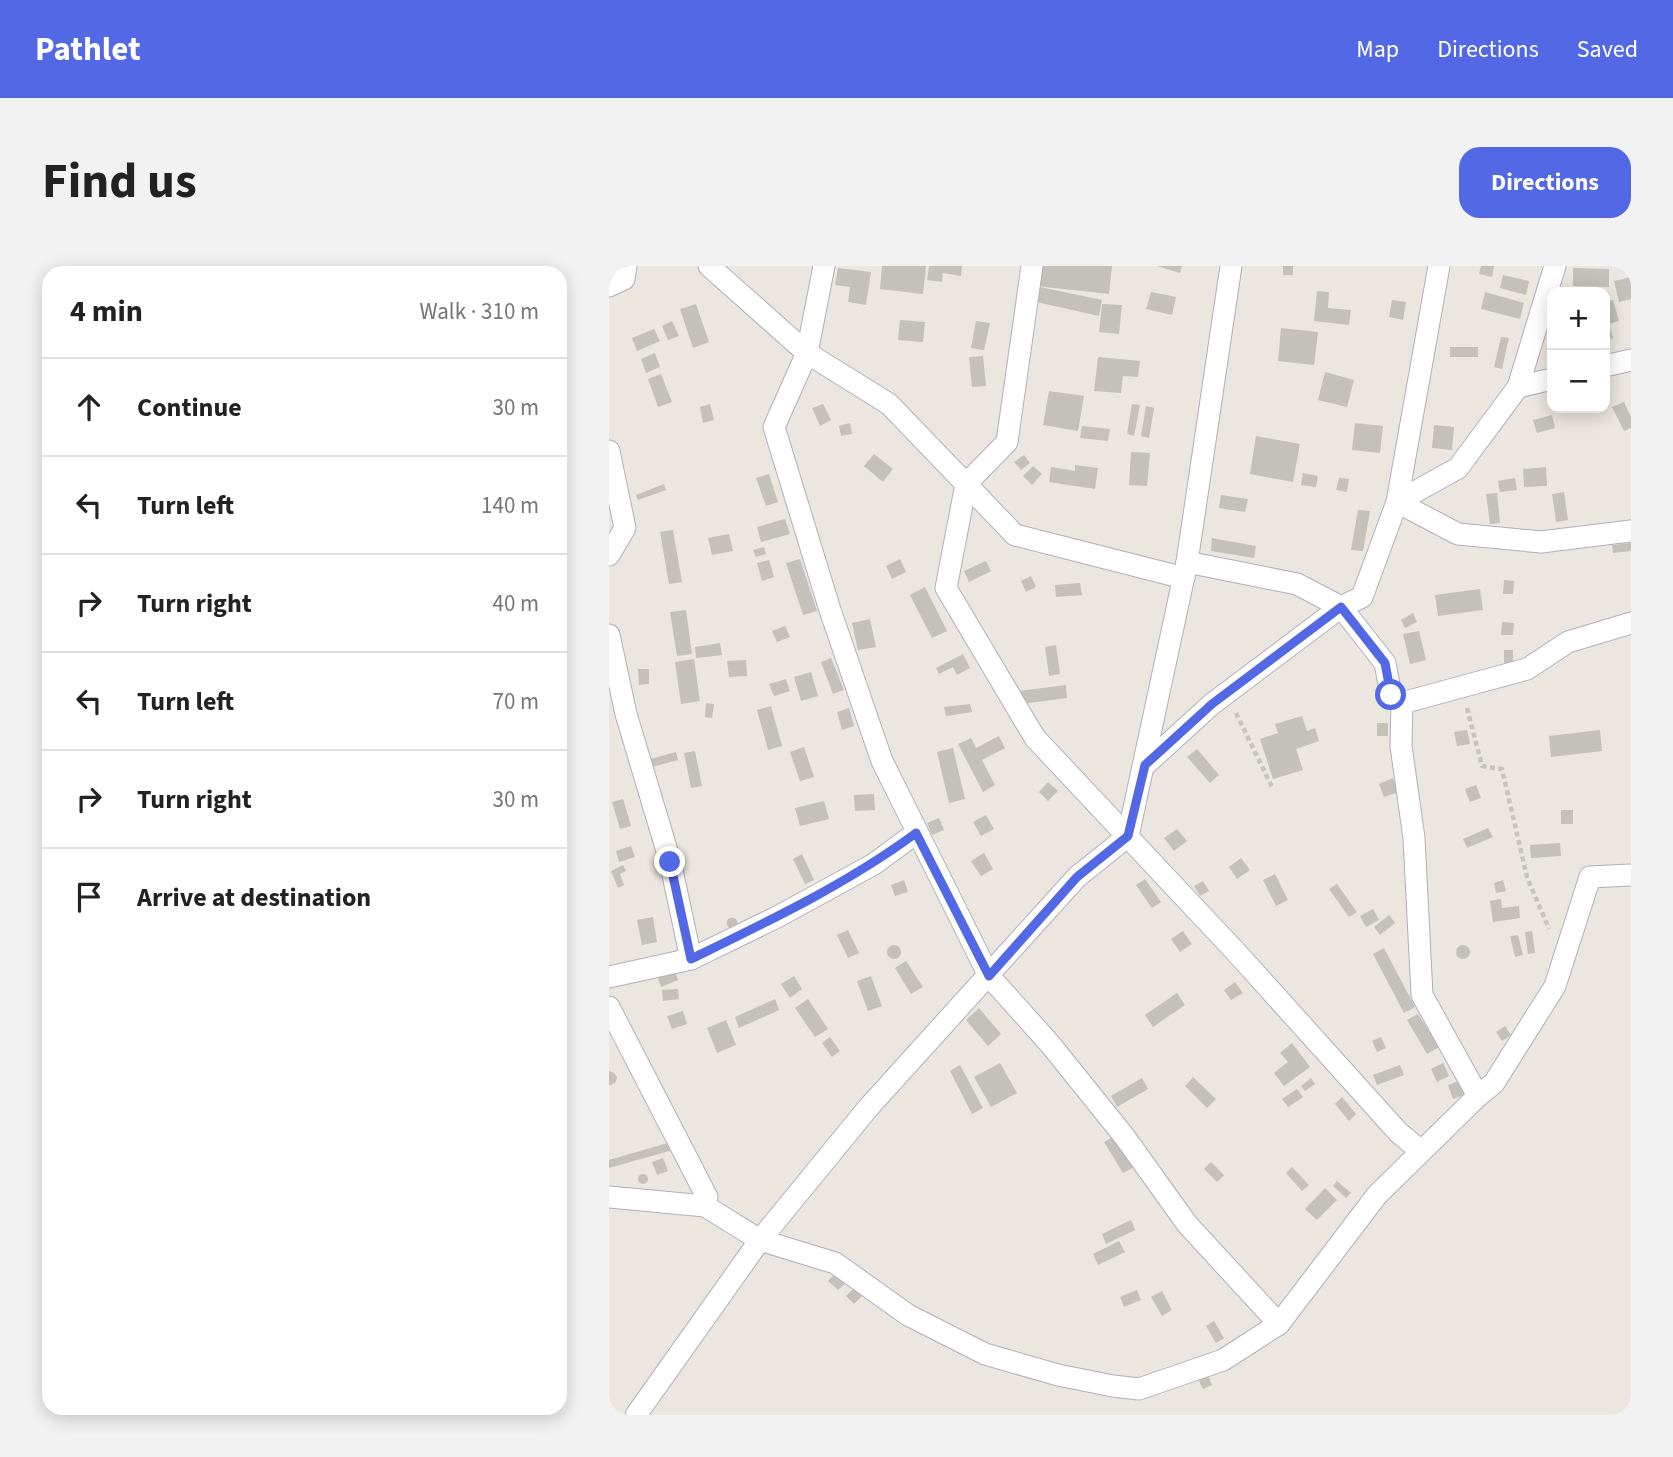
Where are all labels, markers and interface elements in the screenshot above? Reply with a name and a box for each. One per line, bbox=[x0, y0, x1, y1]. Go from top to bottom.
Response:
text: Pathlet bbox=[35, 26, 141, 73]
text: Map bbox=[1356, 32, 1399, 67]
text: Directions bbox=[1437, 32, 1539, 67]
text: Saved bbox=[1577, 32, 1638, 67]
text: Find us bbox=[42, 147, 197, 217]
button: Directions bbox=[1459, 147, 1631, 218]
map controls bbox=[1547, 287, 1610, 413]
button: + bbox=[1547, 287, 1610, 350]
text: 4 min bbox=[70, 290, 143, 333]
text: Walk · 310 m bbox=[420, 295, 539, 328]
button: − bbox=[1547, 350, 1610, 413]
icon: ahead bbox=[70, 388, 108, 426]
text: Continue bbox=[137, 389, 242, 426]
text: 30 m bbox=[492, 391, 539, 424]
icon: left bbox=[70, 486, 108, 524]
text: Turn left bbox=[137, 487, 234, 524]
text: 140 m bbox=[481, 489, 539, 522]
icon: right bbox=[70, 584, 108, 622]
text: Turn right bbox=[137, 585, 252, 622]
text: 40 m bbox=[492, 587, 539, 620]
route start bbox=[1375, 679, 1406, 710]
icon: left bbox=[70, 682, 108, 720]
text: Turn left bbox=[137, 683, 234, 720]
text: 70 m bbox=[492, 685, 539, 718]
icon: right bbox=[70, 780, 108, 818]
text: Turn right bbox=[137, 781, 252, 818]
text: 30 m bbox=[492, 783, 539, 816]
route end bbox=[654, 846, 685, 877]
icon: arrive bbox=[70, 878, 108, 916]
text: Arrive at destination bbox=[137, 879, 371, 916]

